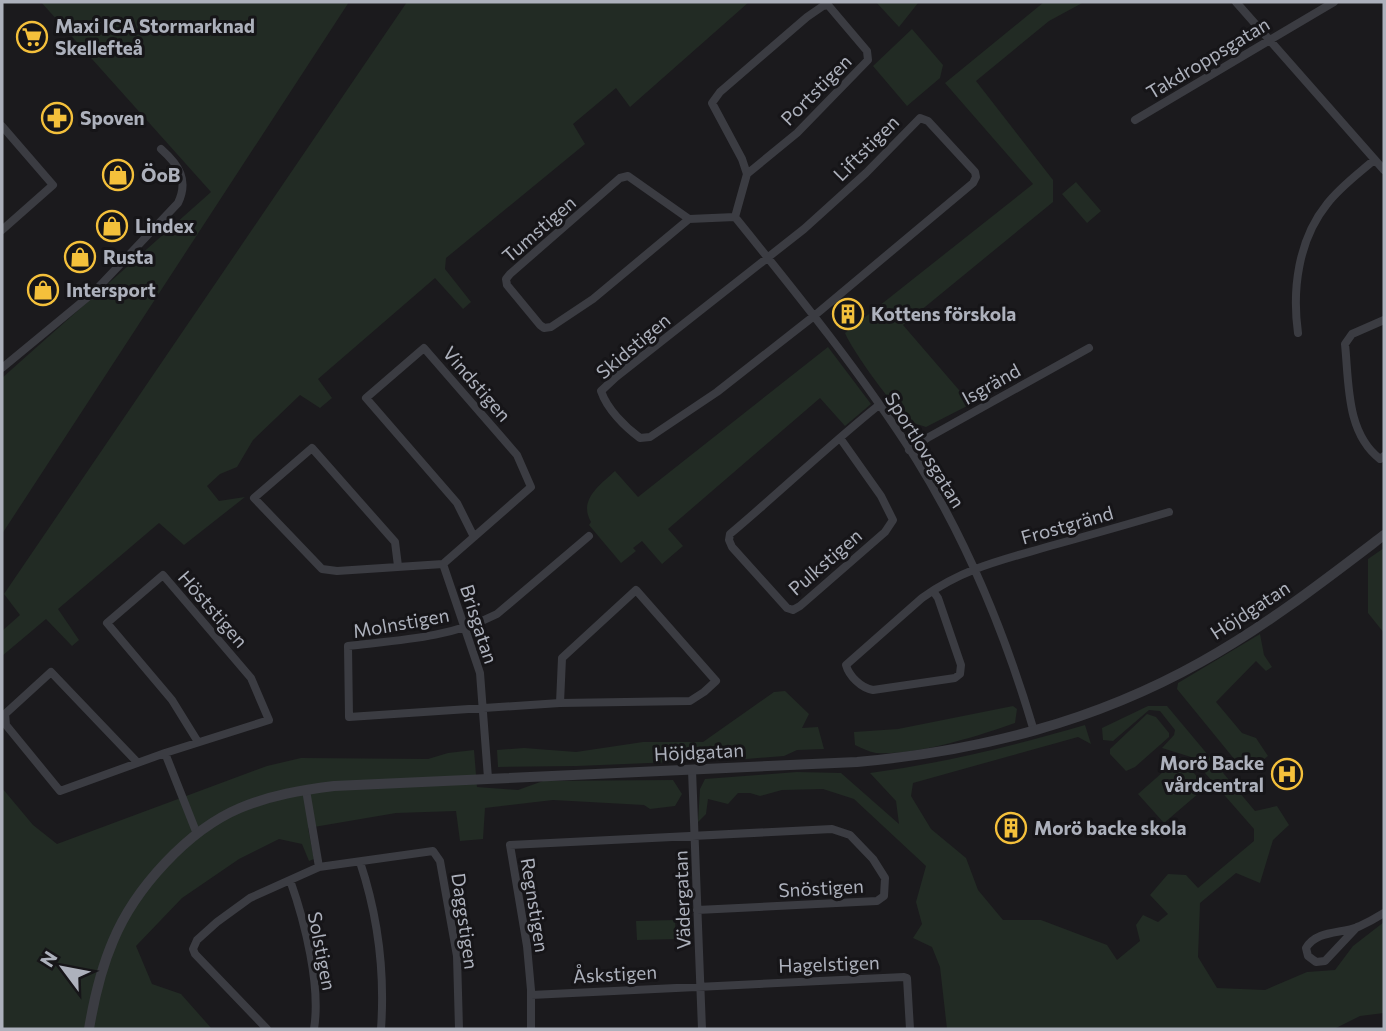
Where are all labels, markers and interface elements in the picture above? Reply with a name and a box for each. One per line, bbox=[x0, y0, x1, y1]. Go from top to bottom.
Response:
street label: Takdroppsgatan bbox=[1142, 12, 1274, 103]
place label: Maxi ICA Stormarknad Skellefteå bbox=[55, 14, 255, 59]
supermarket icon: Maxi ICA Stormarknad Skellefteå bbox=[15, 20, 49, 54]
street label: Portstigen bbox=[775, 49, 856, 130]
pharmacy icon: Spoven bbox=[40, 101, 74, 135]
place label: Spoven bbox=[80, 106, 145, 129]
street label: Liftstigen bbox=[828, 110, 903, 185]
shop icon: ÖoB bbox=[101, 158, 135, 192]
place label: ÖoB bbox=[141, 163, 180, 186]
street label: Tumstigen bbox=[497, 190, 580, 267]
shop icon: Lindex bbox=[95, 209, 129, 243]
place label: Lindex bbox=[135, 214, 194, 237]
shop icon: Rusta bbox=[63, 240, 97, 274]
place label: Rusta bbox=[103, 245, 154, 268]
shop icon: Intersport bbox=[26, 273, 60, 307]
place label: Intersport bbox=[66, 278, 156, 301]
building icon: Kottens förskola bbox=[831, 297, 865, 331]
place label: Kottens förskola bbox=[871, 302, 1016, 325]
street label: Skidstigen bbox=[591, 308, 674, 383]
street label: Vindstigen bbox=[438, 341, 516, 426]
street label: Isgränd bbox=[957, 358, 1024, 409]
street label: Sportlovsgatan bbox=[881, 388, 970, 512]
street label: Frostgränd bbox=[1018, 500, 1116, 549]
street label: Pulkstigen bbox=[783, 523, 866, 600]
street label: Höststigen bbox=[174, 566, 253, 652]
street label: Höjdgatan bbox=[1206, 575, 1294, 644]
street label: Brisgatan bbox=[456, 581, 503, 666]
street label: Molnstigen bbox=[351, 603, 451, 642]
street label: Höjdgatan bbox=[653, 738, 745, 765]
place label: Morö Backe vårdcentral bbox=[1160, 751, 1264, 796]
hospital icon: Morö Backe vårdcentral bbox=[1270, 757, 1304, 791]
building icon: Morö backe skola bbox=[994, 811, 1028, 845]
place label: Morö backe skola bbox=[1034, 816, 1186, 839]
street label: Vädergatan bbox=[668, 850, 695, 950]
street label: Regnstigen bbox=[517, 856, 554, 954]
street label: Daggstigen bbox=[447, 871, 484, 970]
street label: Snöstigen bbox=[778, 874, 864, 901]
street label: Solstigen bbox=[304, 910, 341, 992]
north arrow bbox=[28, 933, 98, 1003]
text: N bbox=[35, 947, 62, 971]
street label: Hagelstigen bbox=[778, 950, 880, 977]
street label: Åskstigen bbox=[572, 959, 658, 987]

